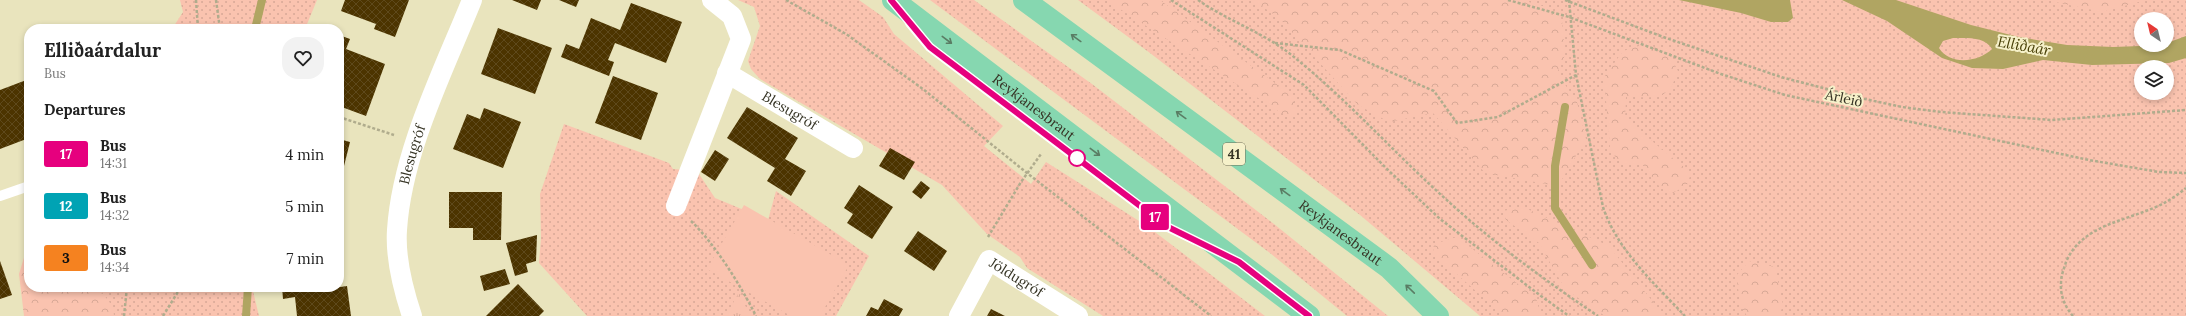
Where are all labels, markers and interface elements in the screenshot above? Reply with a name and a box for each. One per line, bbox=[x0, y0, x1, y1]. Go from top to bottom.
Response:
north arrow bbox=[2134, 12, 2174, 52]
map controls bbox=[2134, 12, 2174, 100]
water label: Elliðaár bbox=[1996, 31, 2052, 60]
one-way arrow bbox=[1070, 34, 1081, 42]
one-way arrow bbox=[941, 36, 952, 44]
button: heart bbox=[282, 37, 324, 79]
text: Elliðaárdalur bbox=[44, 38, 161, 62]
button: layers bbox=[2134, 60, 2174, 100]
text: Bus bbox=[44, 65, 66, 82]
street label: Reykjanesbraut bbox=[989, 70, 1080, 145]
street label: Árleið bbox=[1823, 85, 1865, 111]
street label: Blesugróf bbox=[759, 87, 822, 134]
text: Departures bbox=[44, 100, 125, 119]
one-way arrow bbox=[1175, 111, 1186, 119]
street label: Blesugróf bbox=[395, 121, 430, 186]
text: Bus bbox=[100, 136, 126, 155]
road number: 41 bbox=[1223, 143, 1245, 165]
text: 17 bbox=[60, 145, 72, 163]
text: 4 min bbox=[285, 145, 324, 164]
one-way arrow bbox=[1090, 148, 1101, 156]
unlabelled marker bbox=[1068, 149, 1086, 167]
text: 14:31 bbox=[100, 155, 127, 172]
text: Bus bbox=[100, 188, 126, 207]
one-way arrow bbox=[1280, 188, 1291, 196]
street label: Reykjanesbraut bbox=[1295, 196, 1387, 270]
text: 12 bbox=[59, 197, 73, 215]
text: 5 min bbox=[285, 197, 324, 216]
line badge: 17 bbox=[1137, 204, 1173, 230]
text: 14:32 bbox=[100, 207, 129, 224]
text: 17 bbox=[1149, 208, 1161, 226]
text: Bus bbox=[100, 240, 126, 259]
text: 3 bbox=[62, 249, 70, 267]
text: 7 min bbox=[286, 249, 324, 268]
street label: Jöldugróf bbox=[985, 253, 1048, 302]
text: 14:34 bbox=[100, 259, 129, 276]
one-way arrow bbox=[1405, 284, 1415, 294]

